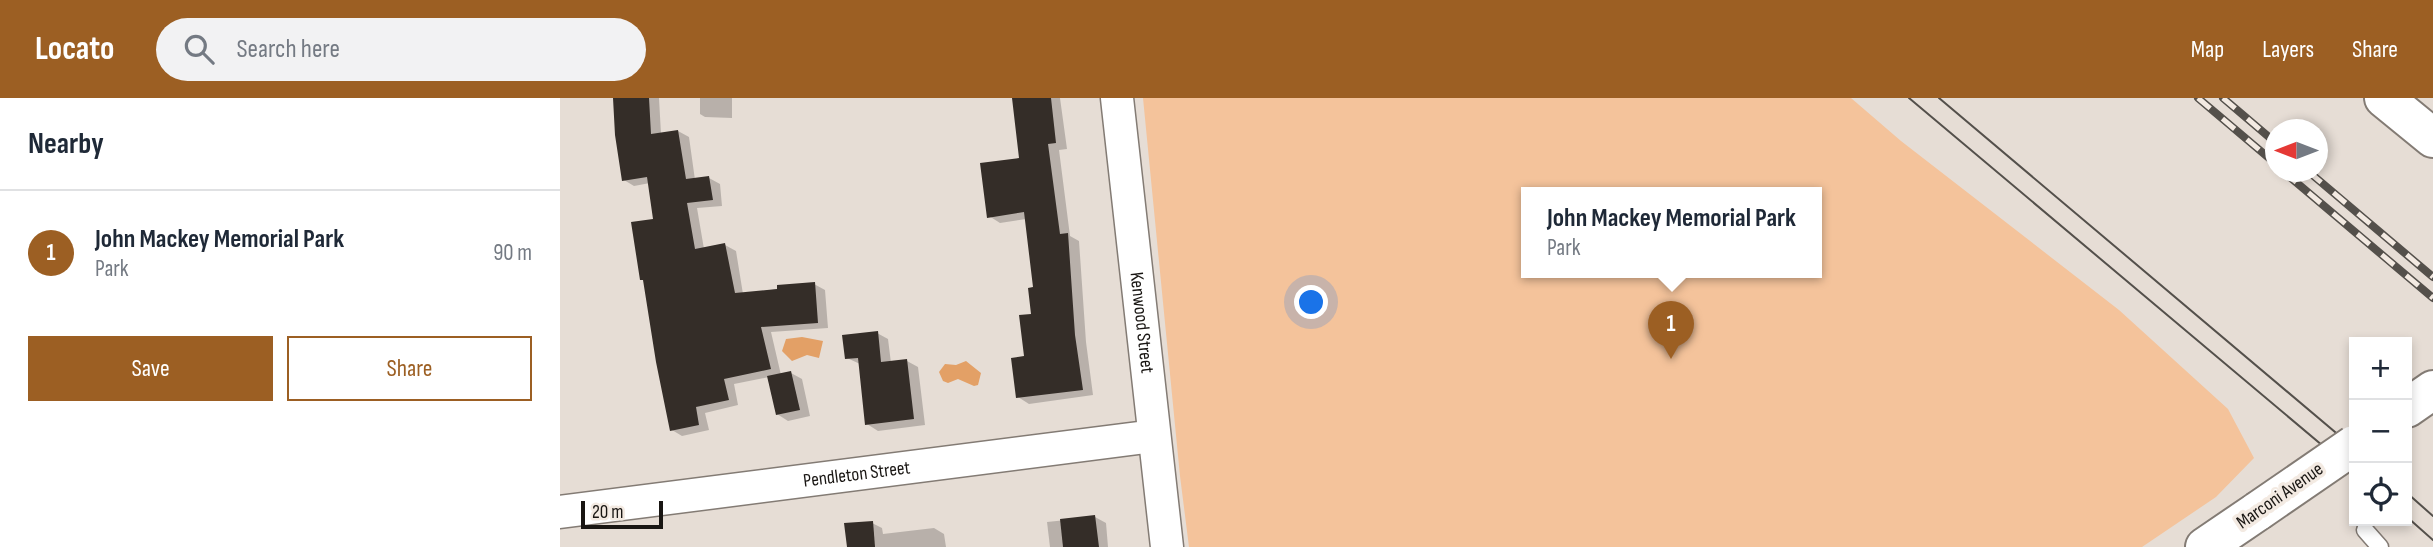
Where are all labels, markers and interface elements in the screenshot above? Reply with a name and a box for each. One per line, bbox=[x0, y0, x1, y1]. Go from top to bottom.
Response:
search box bbox=[156, 18, 646, 81]
text: Locato bbox=[35, 29, 114, 69]
icon: search bbox=[180, 30, 218, 68]
text: Search here bbox=[236, 34, 340, 65]
text: Map bbox=[2191, 35, 2224, 64]
text: Layers bbox=[2262, 35, 2314, 64]
text: Share bbox=[2352, 35, 2398, 64]
north arrow bbox=[2265, 119, 2328, 182]
text: Nearby bbox=[28, 126, 104, 162]
popup bbox=[1521, 187, 1822, 278]
text: John Mackey Memorial Park bbox=[1547, 203, 1796, 234]
text: John Mackey Memorial Park bbox=[95, 224, 344, 255]
text: Park bbox=[1547, 234, 1581, 262]
text: 1 bbox=[46, 239, 56, 267]
text: 90 m bbox=[493, 239, 532, 267]
text: Park bbox=[95, 255, 129, 283]
street label: Kenwood Street bbox=[1125, 271, 1159, 375]
your location bbox=[1294, 285, 1328, 319]
pin: 1 bbox=[1648, 301, 1694, 359]
button: Save bbox=[28, 336, 273, 401]
button: Share bbox=[287, 336, 532, 401]
map controls bbox=[2349, 337, 2412, 526]
button: + bbox=[2349, 337, 2412, 400]
button: − bbox=[2349, 400, 2412, 463]
street label: Pendleton Street bbox=[802, 456, 912, 492]
street label: Marconi Avenue bbox=[2232, 458, 2328, 534]
button: locate bbox=[2349, 463, 2412, 526]
scale bar bbox=[581, 498, 663, 530]
text: 20 m bbox=[592, 501, 624, 524]

